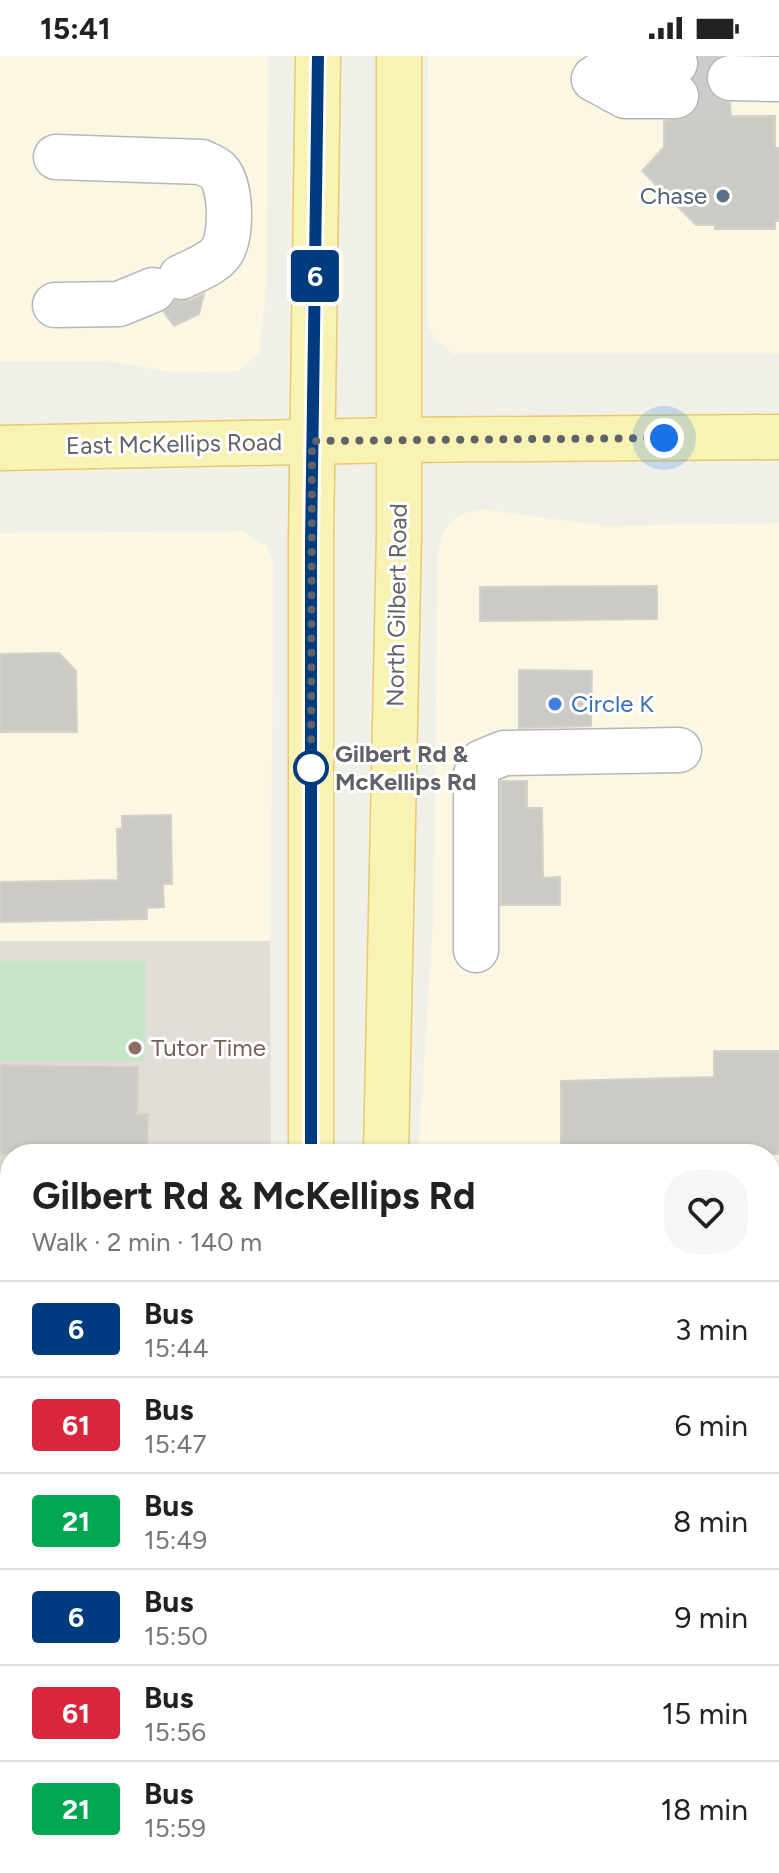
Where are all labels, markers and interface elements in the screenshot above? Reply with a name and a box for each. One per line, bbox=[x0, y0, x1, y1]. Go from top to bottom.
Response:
text: 15:41 bbox=[40, 10, 111, 47]
place label: Chase bbox=[640, 181, 707, 210]
marker: Chase bbox=[714, 187, 732, 205]
line badge: 6 bbox=[289, 250, 341, 302]
text: 6 bbox=[307, 259, 323, 293]
your location bbox=[644, 418, 684, 458]
street label: East McKellips Road bbox=[66, 427, 282, 460]
street label: North Gilbert Road bbox=[380, 503, 413, 707]
place label: Circle K bbox=[571, 689, 654, 718]
marker: Circle K bbox=[546, 695, 564, 713]
place label: Gilbert Rd & McKellips Rd bbox=[335, 739, 476, 796]
marker: Gilbert Rd & McKellips Rd bbox=[294, 751, 328, 785]
place label: Tutor Time bbox=[151, 1033, 266, 1062]
marker: Tutor Time bbox=[126, 1039, 144, 1057]
button: heart bbox=[664, 1170, 748, 1254]
text: Gilbert Rd & McKellips Rd bbox=[32, 1173, 476, 1219]
text: Walk · 2 min · 140 m bbox=[32, 1226, 262, 1258]
text: Bus bbox=[144, 1295, 193, 1332]
text: 3 min bbox=[675, 1311, 748, 1348]
text: 6 bbox=[68, 1312, 84, 1346]
text: 15:44 bbox=[144, 1332, 209, 1364]
text: Bus bbox=[144, 1391, 193, 1428]
text: 6 min bbox=[674, 1407, 748, 1444]
text: 61 bbox=[62, 1408, 90, 1442]
text: 15:47 bbox=[144, 1428, 206, 1460]
text: Bus bbox=[144, 1487, 193, 1524]
text: 8 min bbox=[673, 1503, 748, 1540]
text: 21 bbox=[62, 1504, 90, 1538]
text: 15:49 bbox=[144, 1524, 207, 1556]
text: Bus bbox=[144, 1583, 193, 1620]
text: 9 min bbox=[674, 1599, 748, 1636]
text: 6 bbox=[68, 1600, 84, 1634]
text: 15:50 bbox=[144, 1620, 208, 1652]
text: Bus bbox=[144, 1679, 193, 1716]
text: 15 min bbox=[662, 1695, 748, 1732]
text: 61 bbox=[62, 1696, 90, 1730]
text: 15:56 bbox=[144, 1716, 206, 1748]
text: Bus bbox=[144, 1775, 193, 1812]
text: 18 min bbox=[661, 1791, 748, 1828]
text: 21 bbox=[62, 1792, 90, 1826]
text: 15:59 bbox=[144, 1812, 206, 1844]

